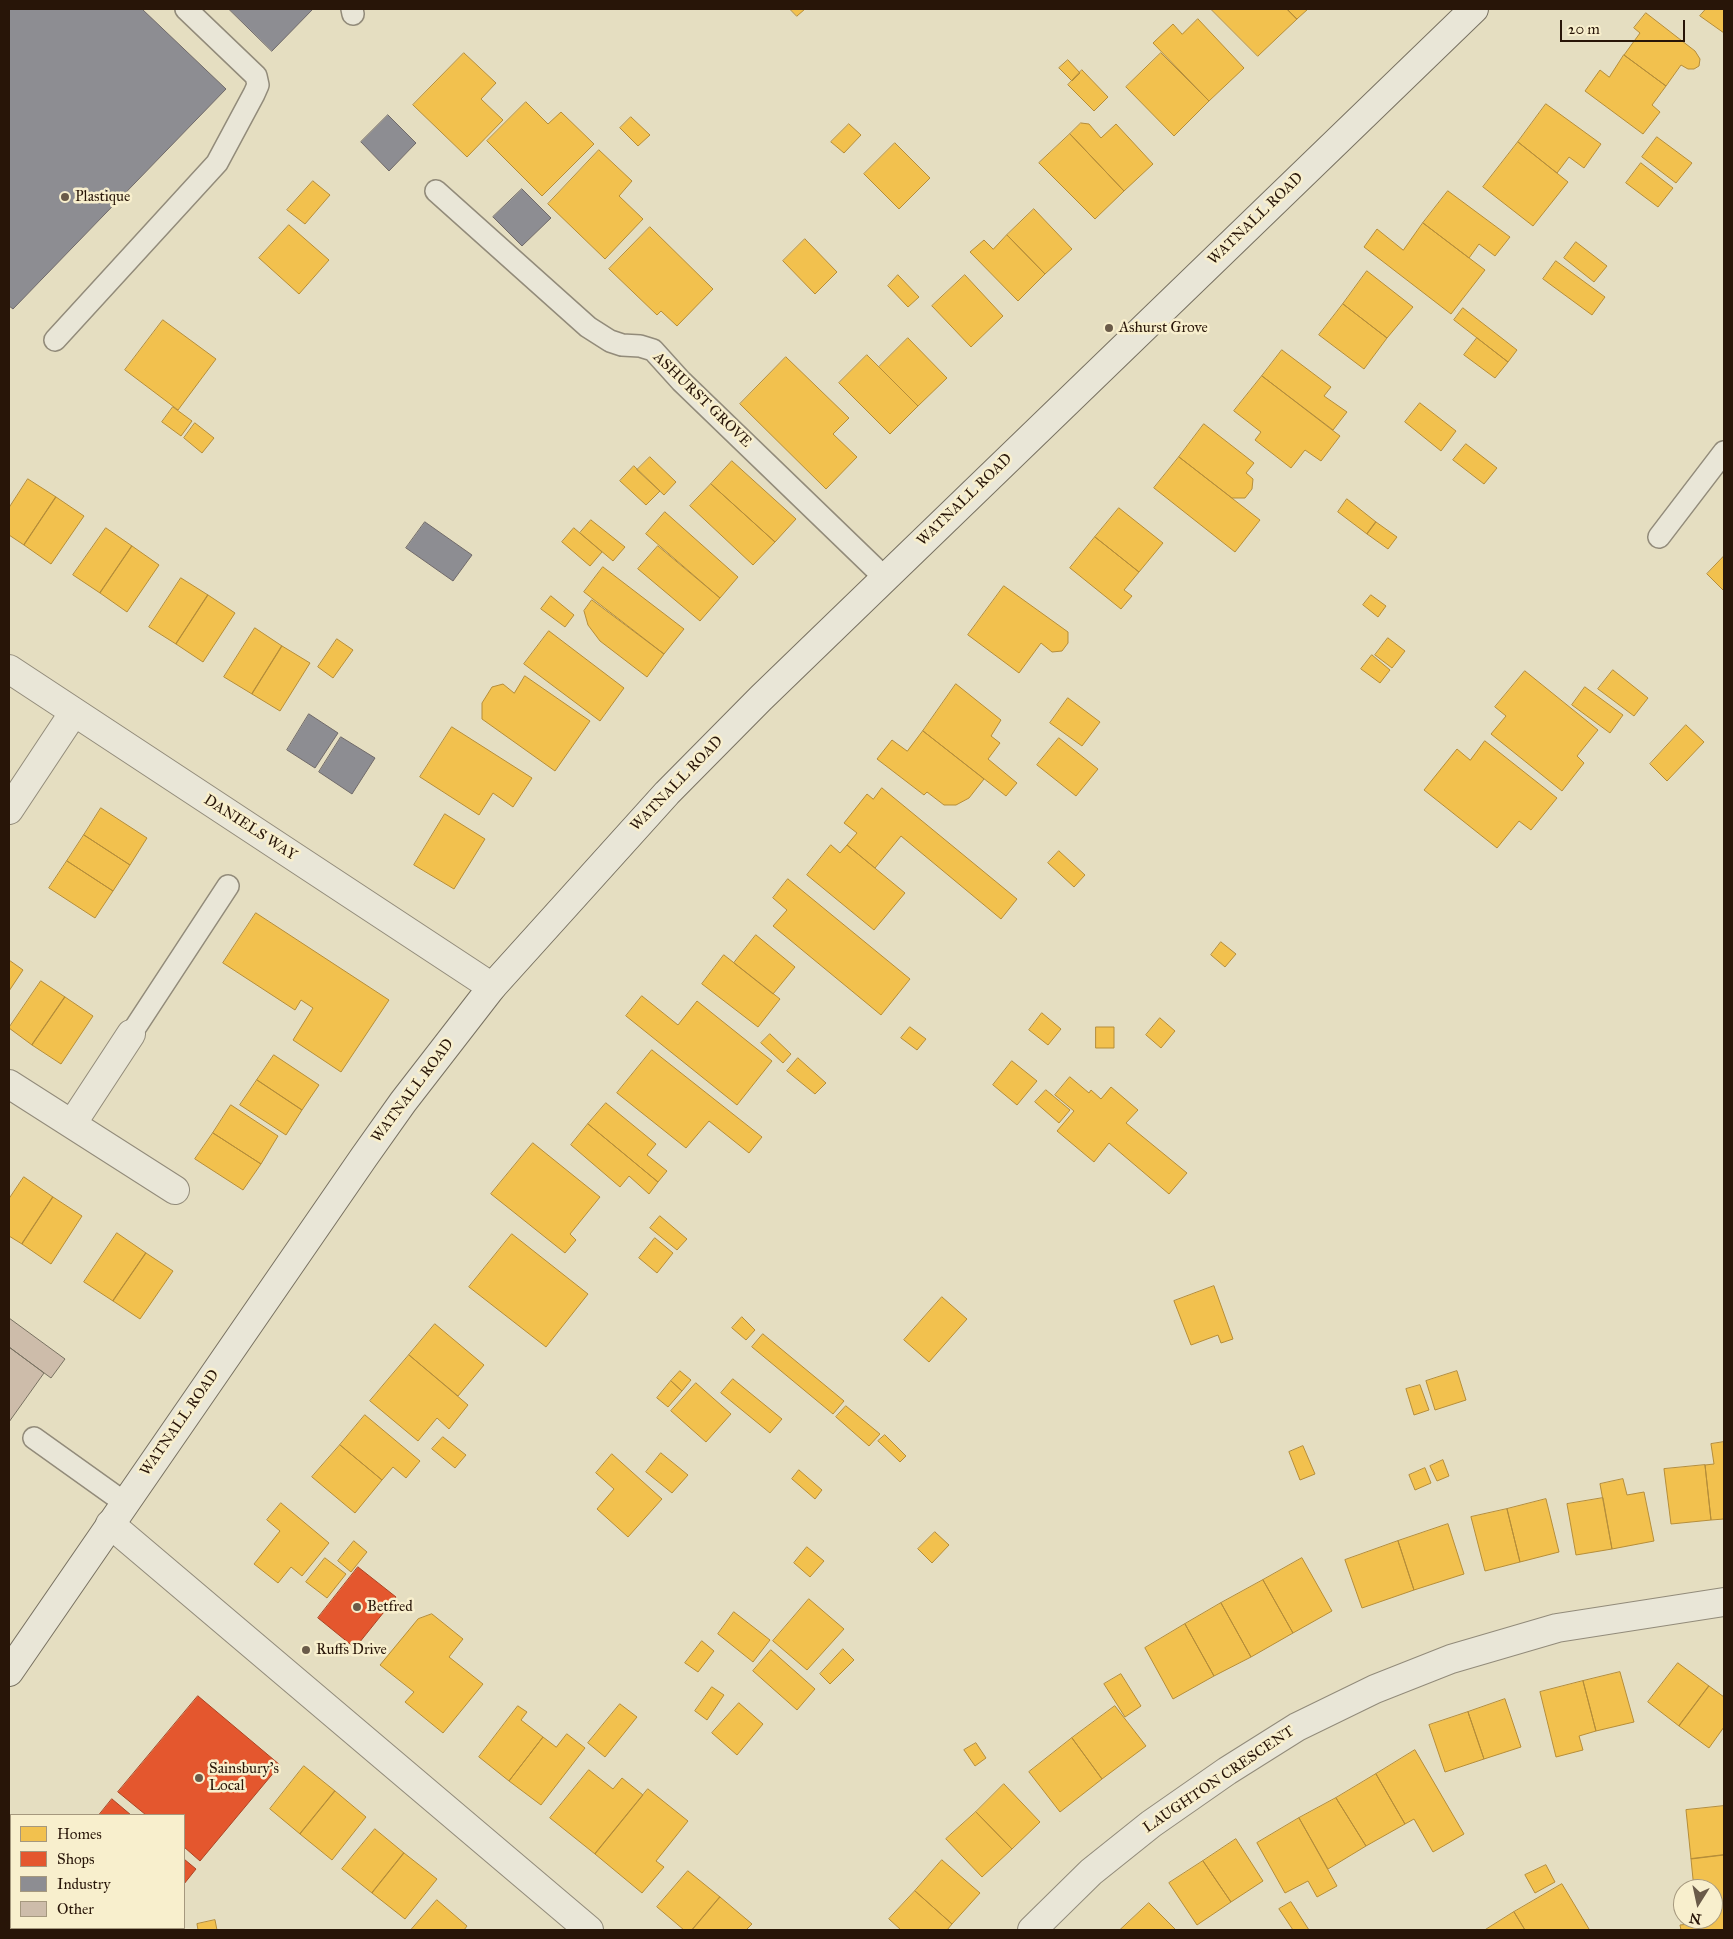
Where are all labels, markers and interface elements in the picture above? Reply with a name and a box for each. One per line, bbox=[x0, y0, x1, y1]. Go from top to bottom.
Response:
scale bar bbox=[1563, 10, 1688, 42]
text: 20 m bbox=[1568, 20, 1600, 38]
street label: WATNALL ROAD bbox=[1205, 169, 1307, 269]
place label: Plastique bbox=[75, 188, 130, 206]
marker: Plastique bbox=[59, 191, 71, 203]
place label: Ashurst Grove bbox=[1119, 319, 1208, 337]
marker: Ashurst Grove bbox=[1103, 322, 1115, 334]
street label: ASHURST GROVE bbox=[649, 348, 755, 452]
street label: WATNALL ROAD bbox=[914, 450, 1016, 550]
street label: WATNALL ROAD bbox=[627, 733, 727, 835]
street label: DANIELS WAY bbox=[200, 791, 300, 865]
street label: WATNALL ROAD bbox=[368, 1036, 458, 1146]
street label: WATNALL ROAD bbox=[137, 1367, 223, 1479]
place label: Betfred bbox=[367, 1598, 413, 1616]
marker: Betfred bbox=[351, 1601, 363, 1613]
place label: Ruffs Drive bbox=[316, 1641, 387, 1659]
marker: Ruffs Drive bbox=[300, 1644, 312, 1656]
street label: LAUGHTON CRESCENT bbox=[1140, 1723, 1298, 1837]
place label: Sainsbury's Local bbox=[209, 1760, 279, 1795]
marker: Sainsbury's Local bbox=[193, 1772, 205, 1784]
legend bbox=[10, 1814, 185, 1929]
text: Homes bbox=[57, 1825, 102, 1843]
text: Shops bbox=[57, 1850, 95, 1868]
text: Industry bbox=[57, 1875, 111, 1893]
north arrow bbox=[1673, 1879, 1723, 1929]
text: Other bbox=[57, 1900, 94, 1918]
text: N bbox=[1688, 1909, 1703, 1928]

